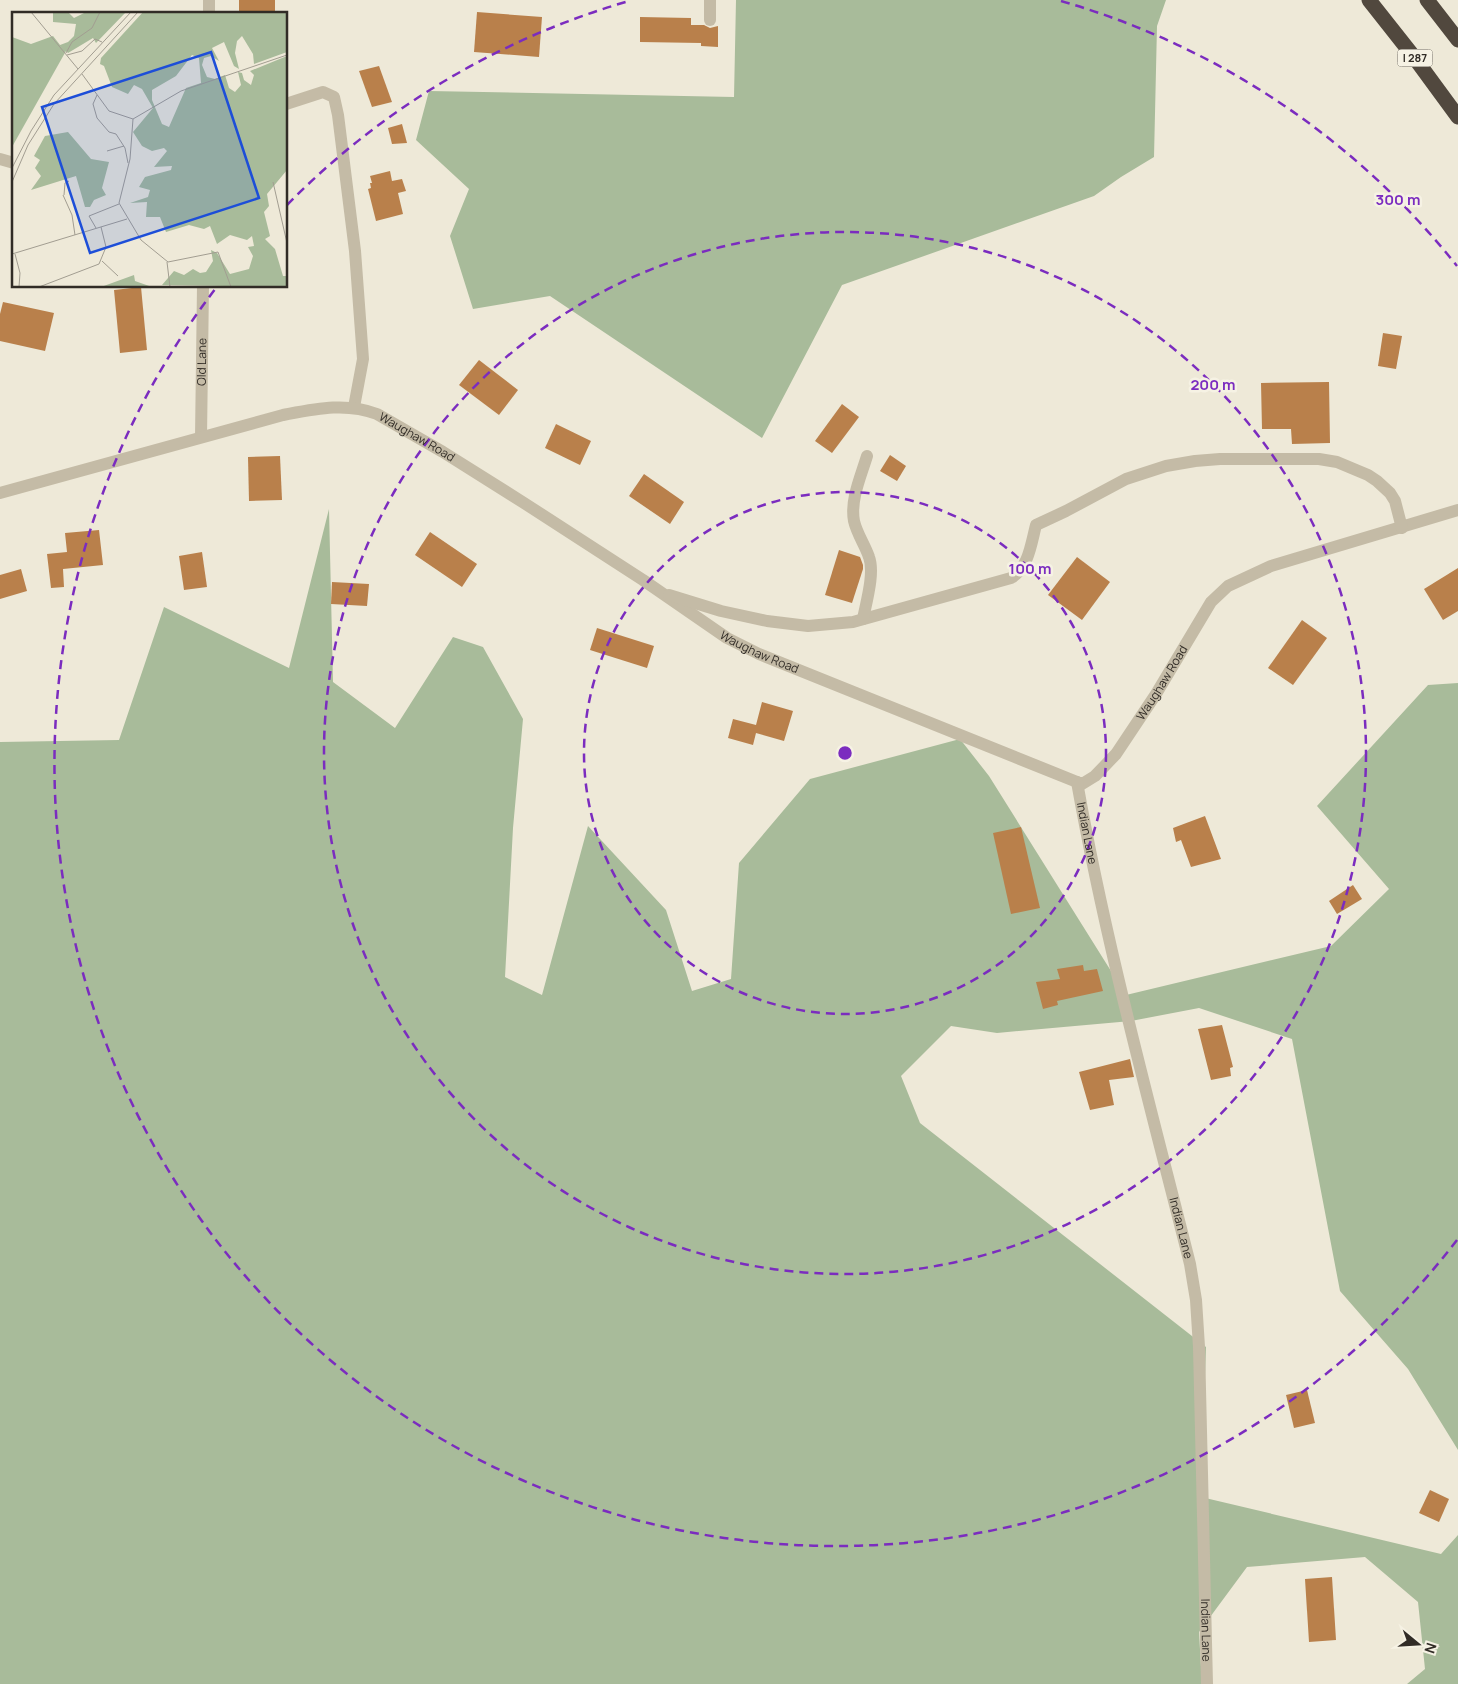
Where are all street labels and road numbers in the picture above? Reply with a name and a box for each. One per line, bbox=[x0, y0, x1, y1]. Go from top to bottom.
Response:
road number: I 287 bbox=[1398, 49, 1432, 66]
street label: Old Lane bbox=[193, 338, 210, 386]
street label: Waughaw Road bbox=[376, 408, 458, 465]
street label: Waughaw Road bbox=[716, 626, 802, 677]
street label: Waughaw Road bbox=[1132, 642, 1191, 723]
street label: Indian Lane bbox=[1073, 801, 1102, 866]
street label: Indian Lane bbox=[1165, 1195, 1197, 1260]
street label: Indian Lane bbox=[1197, 1598, 1215, 1662]

